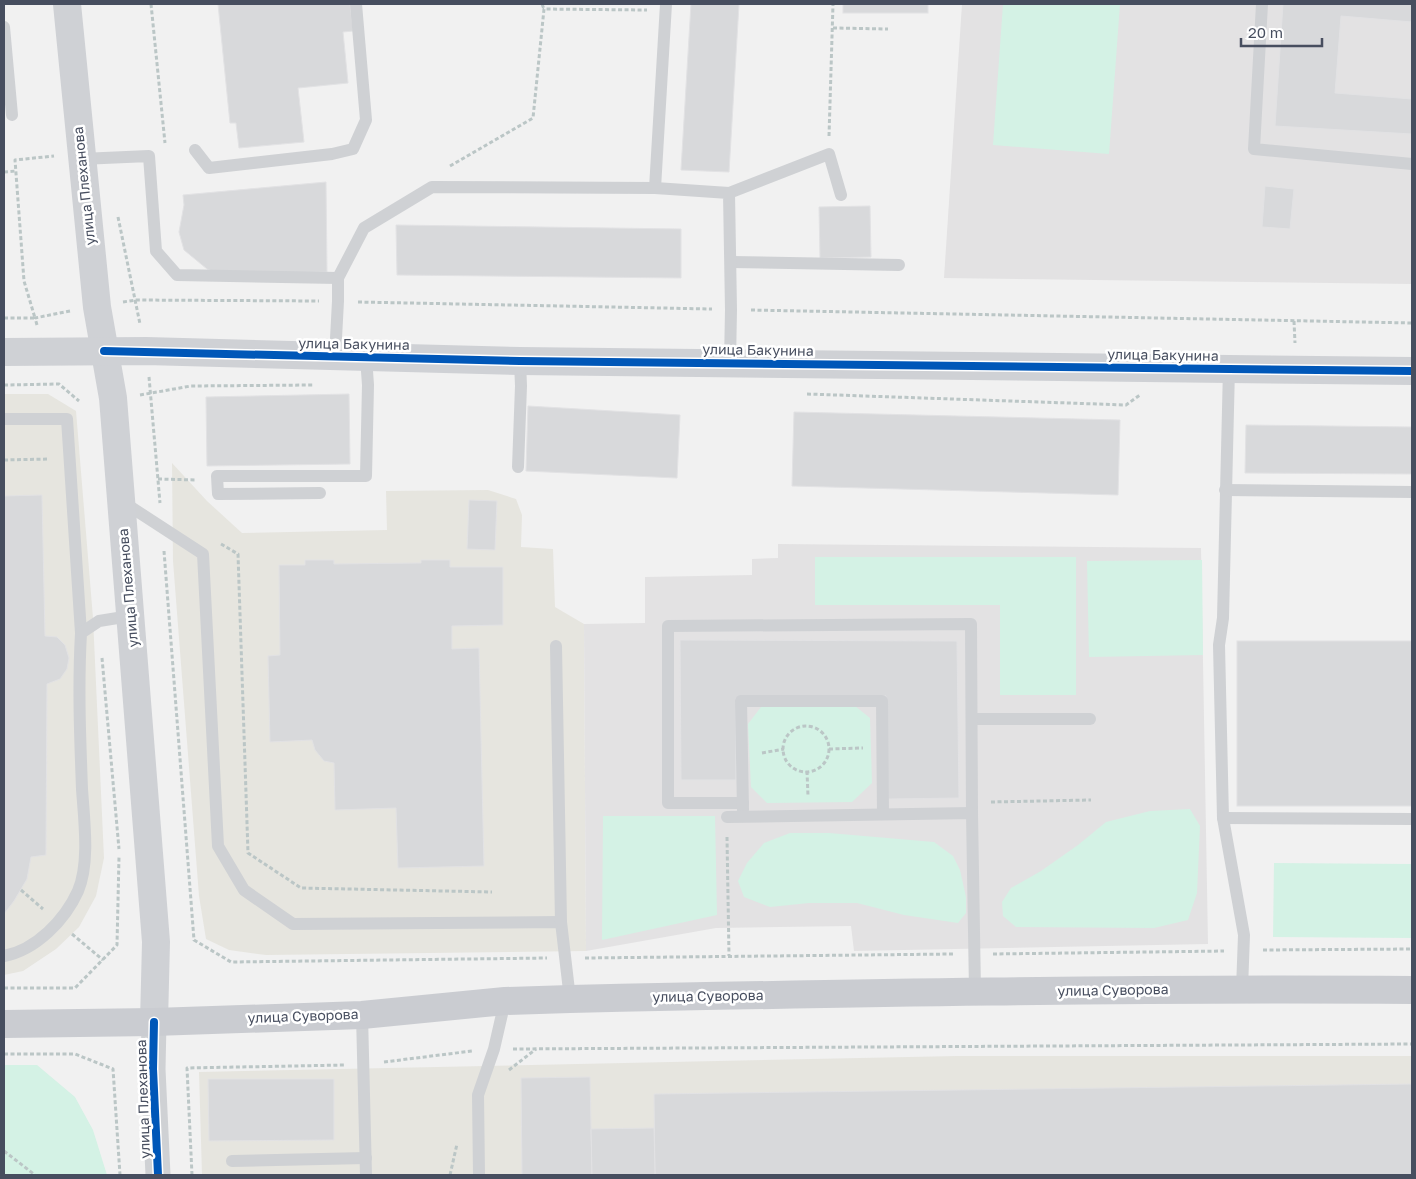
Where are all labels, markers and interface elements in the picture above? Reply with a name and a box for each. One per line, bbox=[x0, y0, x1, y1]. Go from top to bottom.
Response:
scale bar bbox=[1241, 15, 1322, 47]
text: 20 m bbox=[1248, 23, 1283, 41]
street label: улица Плеханова bbox=[69, 126, 98, 246]
street label: улица Бакунина bbox=[298, 334, 410, 353]
street label: улица Бакунина bbox=[702, 340, 814, 359]
street label: улица Бакунина bbox=[1107, 345, 1219, 364]
street label: улица Плеханова bbox=[114, 528, 141, 648]
street label: улица Суворова bbox=[1057, 980, 1169, 999]
street label: улица Суворова bbox=[652, 986, 764, 1005]
street label: улица Суворова bbox=[247, 1005, 359, 1026]
street label: улица Плеханова bbox=[132, 1039, 153, 1159]

